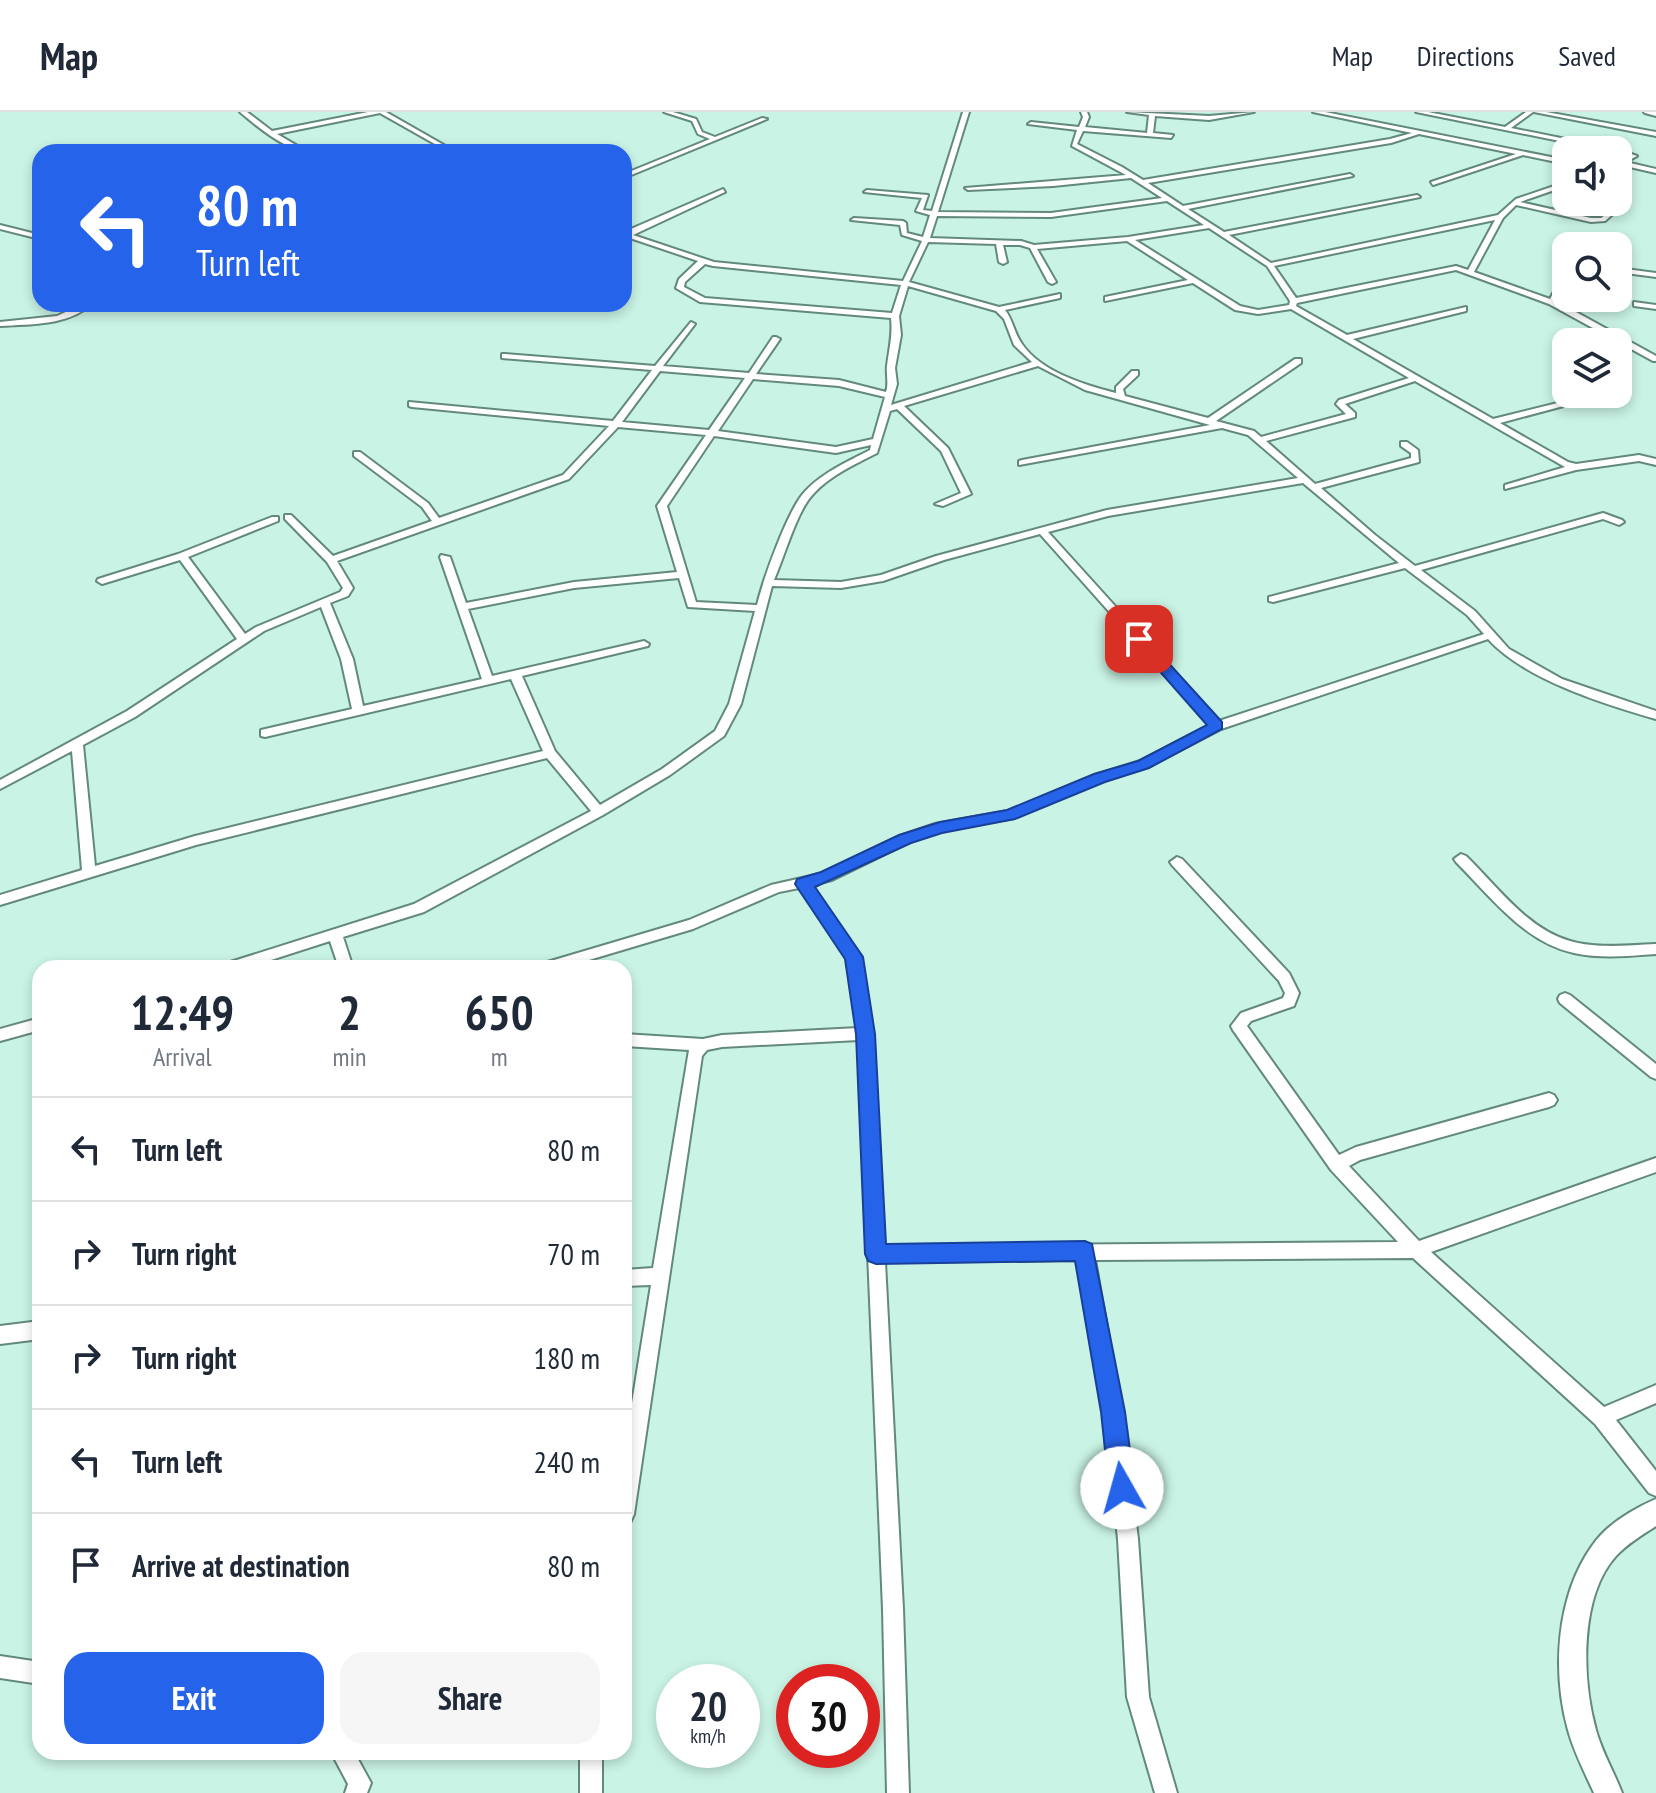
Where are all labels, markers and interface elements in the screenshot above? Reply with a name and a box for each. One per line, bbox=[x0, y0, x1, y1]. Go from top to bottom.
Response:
text: Map bbox=[40, 31, 98, 80]
text: Map bbox=[1332, 37, 1373, 74]
text: Directions bbox=[1417, 37, 1514, 74]
text: Saved bbox=[1558, 37, 1616, 74]
map controls bbox=[1552, 136, 1632, 408]
button: sound bbox=[1552, 136, 1632, 216]
text: 80 m bbox=[196, 169, 298, 241]
icon: left bbox=[64, 176, 168, 280]
button: search bbox=[1552, 232, 1632, 312]
text: Turn left bbox=[196, 239, 300, 286]
button: layers bbox=[1552, 328, 1632, 408]
pin bbox=[1105, 605, 1173, 673]
icon: arrive bbox=[1117, 617, 1161, 661]
text: 12:49 bbox=[130, 981, 234, 1043]
text: 2 bbox=[338, 981, 361, 1043]
text: 650 bbox=[465, 981, 534, 1043]
text: Arrival bbox=[153, 1040, 212, 1073]
text: min bbox=[332, 1040, 366, 1073]
text: m bbox=[491, 1040, 508, 1073]
icon: left bbox=[64, 1127, 108, 1171]
text: Turn left bbox=[132, 1130, 222, 1169]
text: 80 m bbox=[547, 1130, 600, 1169]
icon: right bbox=[64, 1231, 108, 1275]
text: Turn right bbox=[132, 1234, 236, 1273]
text: 70 m bbox=[547, 1234, 600, 1273]
icon: right bbox=[64, 1335, 108, 1379]
text: Turn right bbox=[132, 1338, 236, 1377]
text: 180 m bbox=[534, 1338, 600, 1377]
icon: left bbox=[64, 1439, 108, 1483]
text: Turn left bbox=[132, 1442, 222, 1481]
text: 240 m bbox=[534, 1442, 600, 1481]
position arrow bbox=[1080, 1446, 1164, 1530]
icon: arrive bbox=[64, 1543, 108, 1587]
text: Arrive at destination bbox=[132, 1546, 350, 1585]
text: 80 m bbox=[547, 1546, 600, 1585]
button: Exit bbox=[64, 1652, 324, 1744]
button: Share bbox=[340, 1652, 600, 1744]
speed limit sign: 30 bbox=[776, 1664, 880, 1768]
text: 20 bbox=[689, 1680, 727, 1732]
text: km/h bbox=[690, 1723, 726, 1749]

